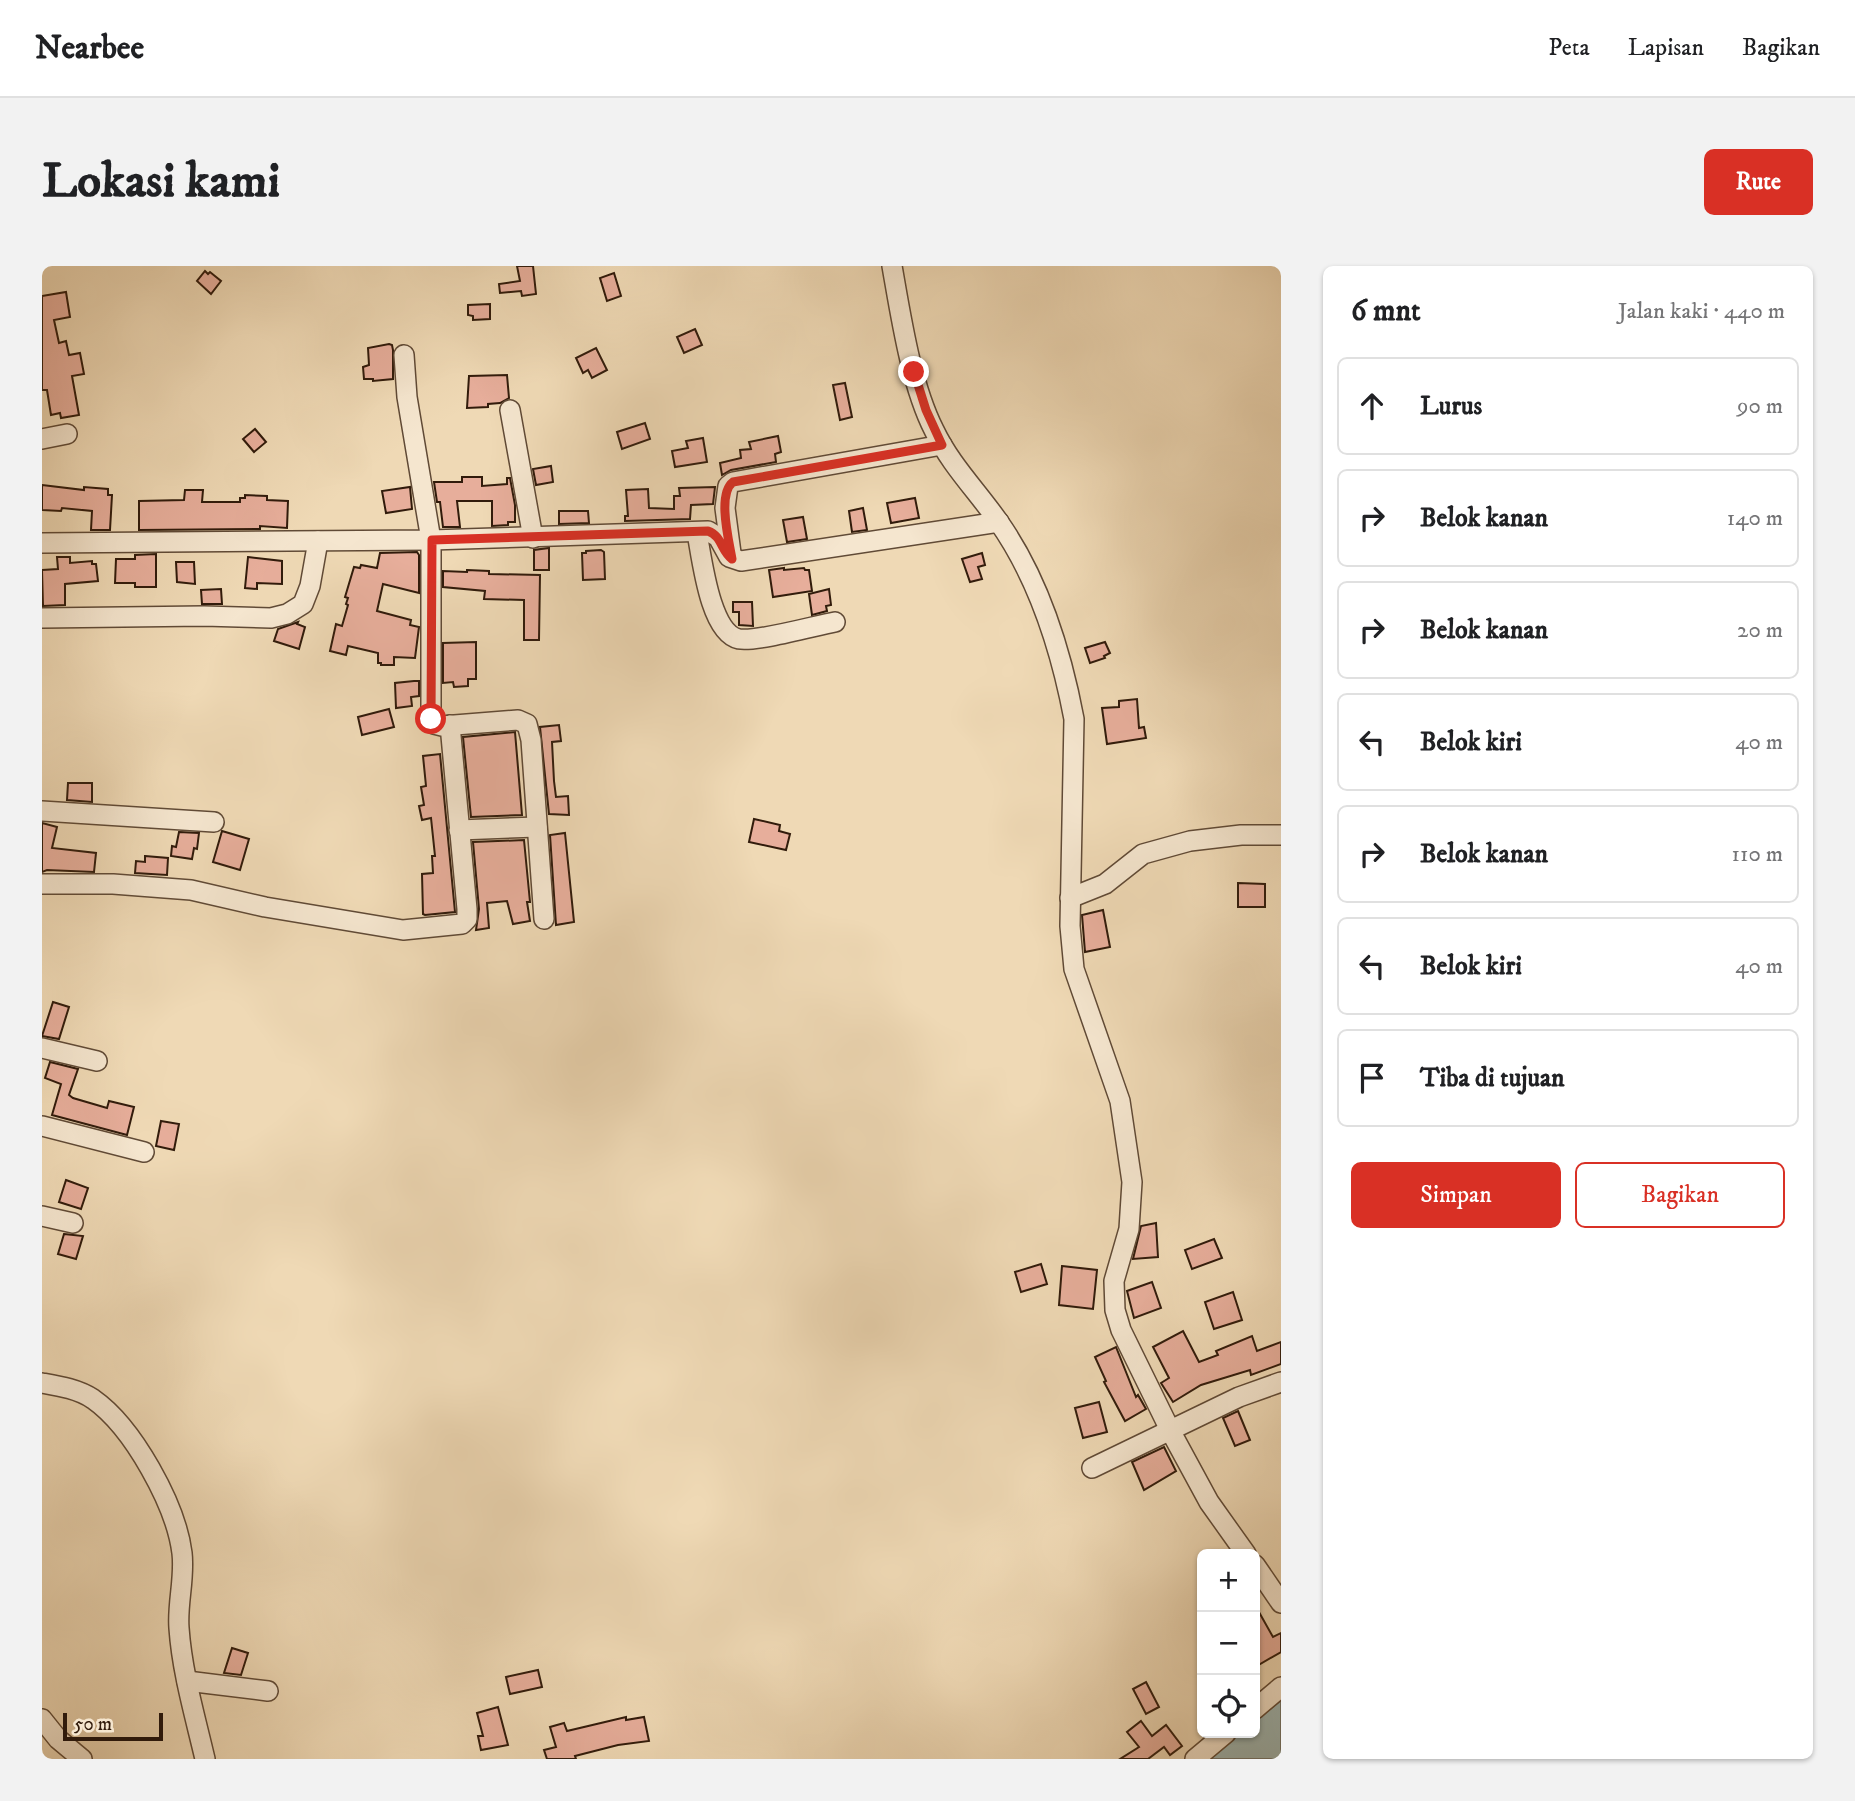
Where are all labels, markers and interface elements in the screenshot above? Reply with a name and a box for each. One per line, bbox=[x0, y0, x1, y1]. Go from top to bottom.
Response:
text: Nearbee bbox=[35, 28, 144, 69]
text: Peta bbox=[1548, 33, 1590, 63]
text: Lapisan bbox=[1628, 33, 1704, 63]
text: Bagikan bbox=[1742, 33, 1820, 63]
button: Rute bbox=[1704, 149, 1813, 215]
text: Lokasi kami bbox=[42, 151, 280, 213]
text: 6 mnt bbox=[1351, 293, 1421, 330]
text: Jalan kaki · 440 m bbox=[1618, 297, 1785, 326]
route end bbox=[898, 356, 929, 387]
icon: ahead bbox=[1353, 387, 1391, 425]
text: Lurus bbox=[1420, 390, 1482, 423]
text: 90 m bbox=[1737, 392, 1783, 421]
icon: right bbox=[1353, 499, 1391, 537]
text: Belok kanan bbox=[1420, 502, 1548, 535]
text: 140 m bbox=[1727, 504, 1783, 533]
icon: right bbox=[1353, 611, 1391, 649]
text: Belok kanan bbox=[1420, 614, 1548, 647]
text: 20 m bbox=[1737, 616, 1783, 645]
route start bbox=[415, 703, 446, 734]
icon: left bbox=[1353, 723, 1391, 761]
text: Belok kiri bbox=[1420, 726, 1522, 759]
text: 40 m bbox=[1735, 728, 1783, 757]
icon: right bbox=[1353, 835, 1391, 873]
text: Belok kanan bbox=[1420, 838, 1548, 871]
text: 110 m bbox=[1732, 840, 1783, 869]
icon: left bbox=[1353, 947, 1391, 985]
text: Belok kiri bbox=[1420, 950, 1522, 983]
text: 40 m bbox=[1735, 952, 1783, 981]
icon: arrive bbox=[1353, 1059, 1391, 1097]
text: Tiba di tujuan bbox=[1420, 1062, 1565, 1095]
button: Simpan bbox=[1351, 1162, 1561, 1228]
button: Bagikan bbox=[1575, 1162, 1785, 1228]
map controls bbox=[1197, 1549, 1260, 1738]
button: + bbox=[1197, 1549, 1260, 1612]
button: − bbox=[1197, 1612, 1260, 1675]
button: locate bbox=[1197, 1675, 1260, 1738]
scale bar bbox=[63, 1710, 163, 1742]
text: 50 m bbox=[74, 1713, 112, 1736]

